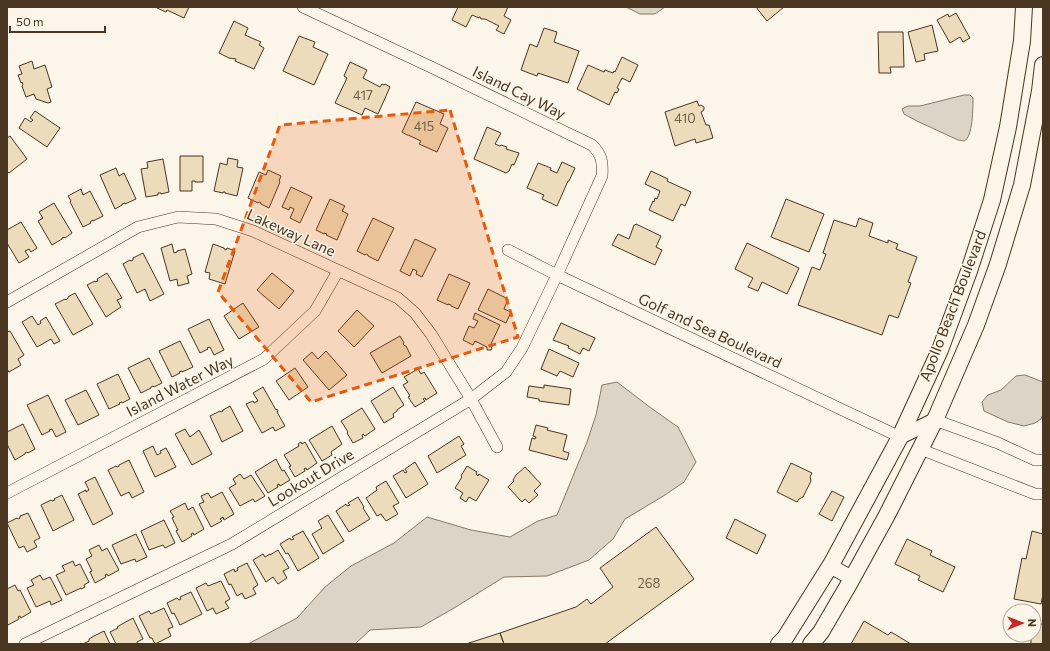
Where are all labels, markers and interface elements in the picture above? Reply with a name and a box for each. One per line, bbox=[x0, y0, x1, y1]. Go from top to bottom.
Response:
scale bar bbox=[10, 8, 105, 34]
text: 50 m bbox=[16, 14, 44, 28]
street label: Island Cay Way bbox=[470, 62, 569, 123]
house number: 417 bbox=[353, 87, 373, 103]
house number: 410 bbox=[674, 110, 696, 126]
house number: 415 bbox=[414, 118, 434, 134]
street label: Lakeway Lane bbox=[244, 205, 339, 260]
street label: Apollo Beach Boulevard bbox=[915, 228, 989, 384]
street label: Golf and Sea Boulevard bbox=[636, 289, 785, 371]
street label: Island Water Way bbox=[123, 350, 236, 420]
street label: Lookout Drive bbox=[264, 444, 357, 510]
house number: 268 bbox=[638, 575, 661, 591]
north arrow bbox=[1002, 603, 1042, 643]
text: N bbox=[1026, 619, 1039, 627]

